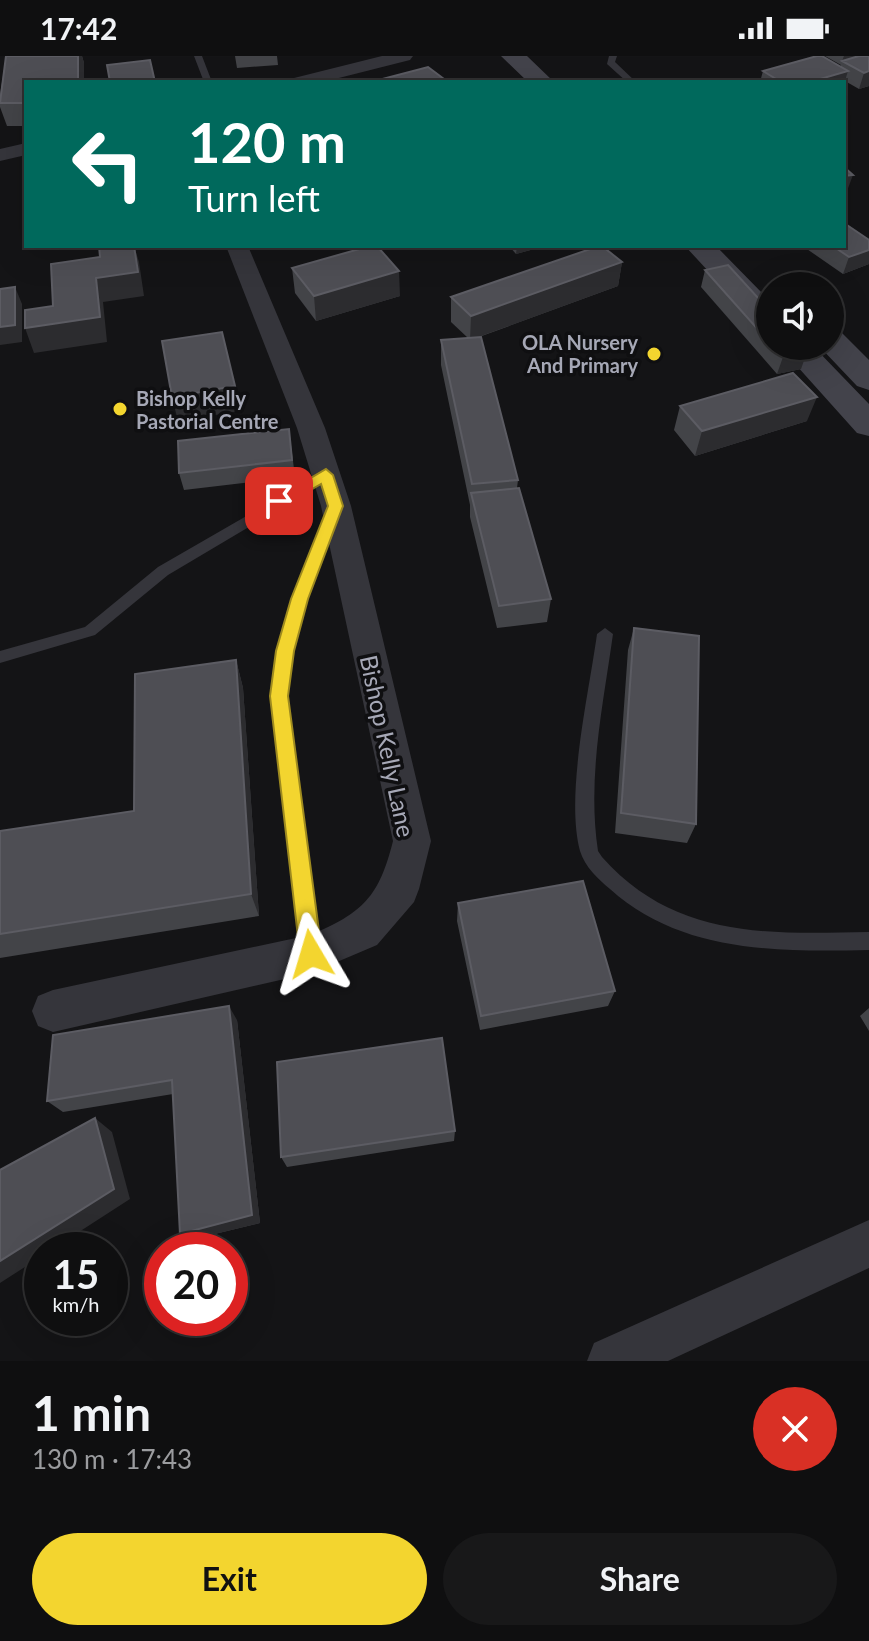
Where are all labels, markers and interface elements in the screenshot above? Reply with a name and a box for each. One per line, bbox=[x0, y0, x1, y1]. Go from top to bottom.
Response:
text: 17:42 bbox=[40, 10, 117, 46]
text: 120 m bbox=[188, 108, 346, 175]
icon: left bbox=[56, 112, 160, 216]
text: Turn left bbox=[188, 176, 320, 220]
map controls bbox=[756, 272, 844, 360]
button: sound bbox=[756, 272, 844, 360]
place label: OLA Nursery And Primary bbox=[522, 330, 638, 377]
marker: OLA Nursery And Primary bbox=[645, 345, 663, 363]
place label: Bishop Kelly Pastorial Centre bbox=[136, 386, 279, 433]
marker: Bishop Kelly Pastorial Centre bbox=[111, 400, 129, 418]
pin bbox=[245, 467, 313, 535]
icon: arrive bbox=[257, 479, 301, 523]
street label: Bishop Kelly Lane bbox=[355, 652, 421, 840]
position arrow bbox=[269, 912, 353, 996]
speed limit sign: 20 bbox=[144, 1232, 248, 1336]
text: 15 bbox=[53, 1250, 99, 1298]
text: km/h bbox=[53, 1292, 99, 1316]
text: 1 min bbox=[32, 1384, 151, 1441]
button: close bbox=[753, 1387, 837, 1471]
text: 130 m · 17:43 bbox=[32, 1443, 192, 1475]
button: Exit bbox=[32, 1533, 427, 1625]
button: Share bbox=[443, 1533, 837, 1625]

